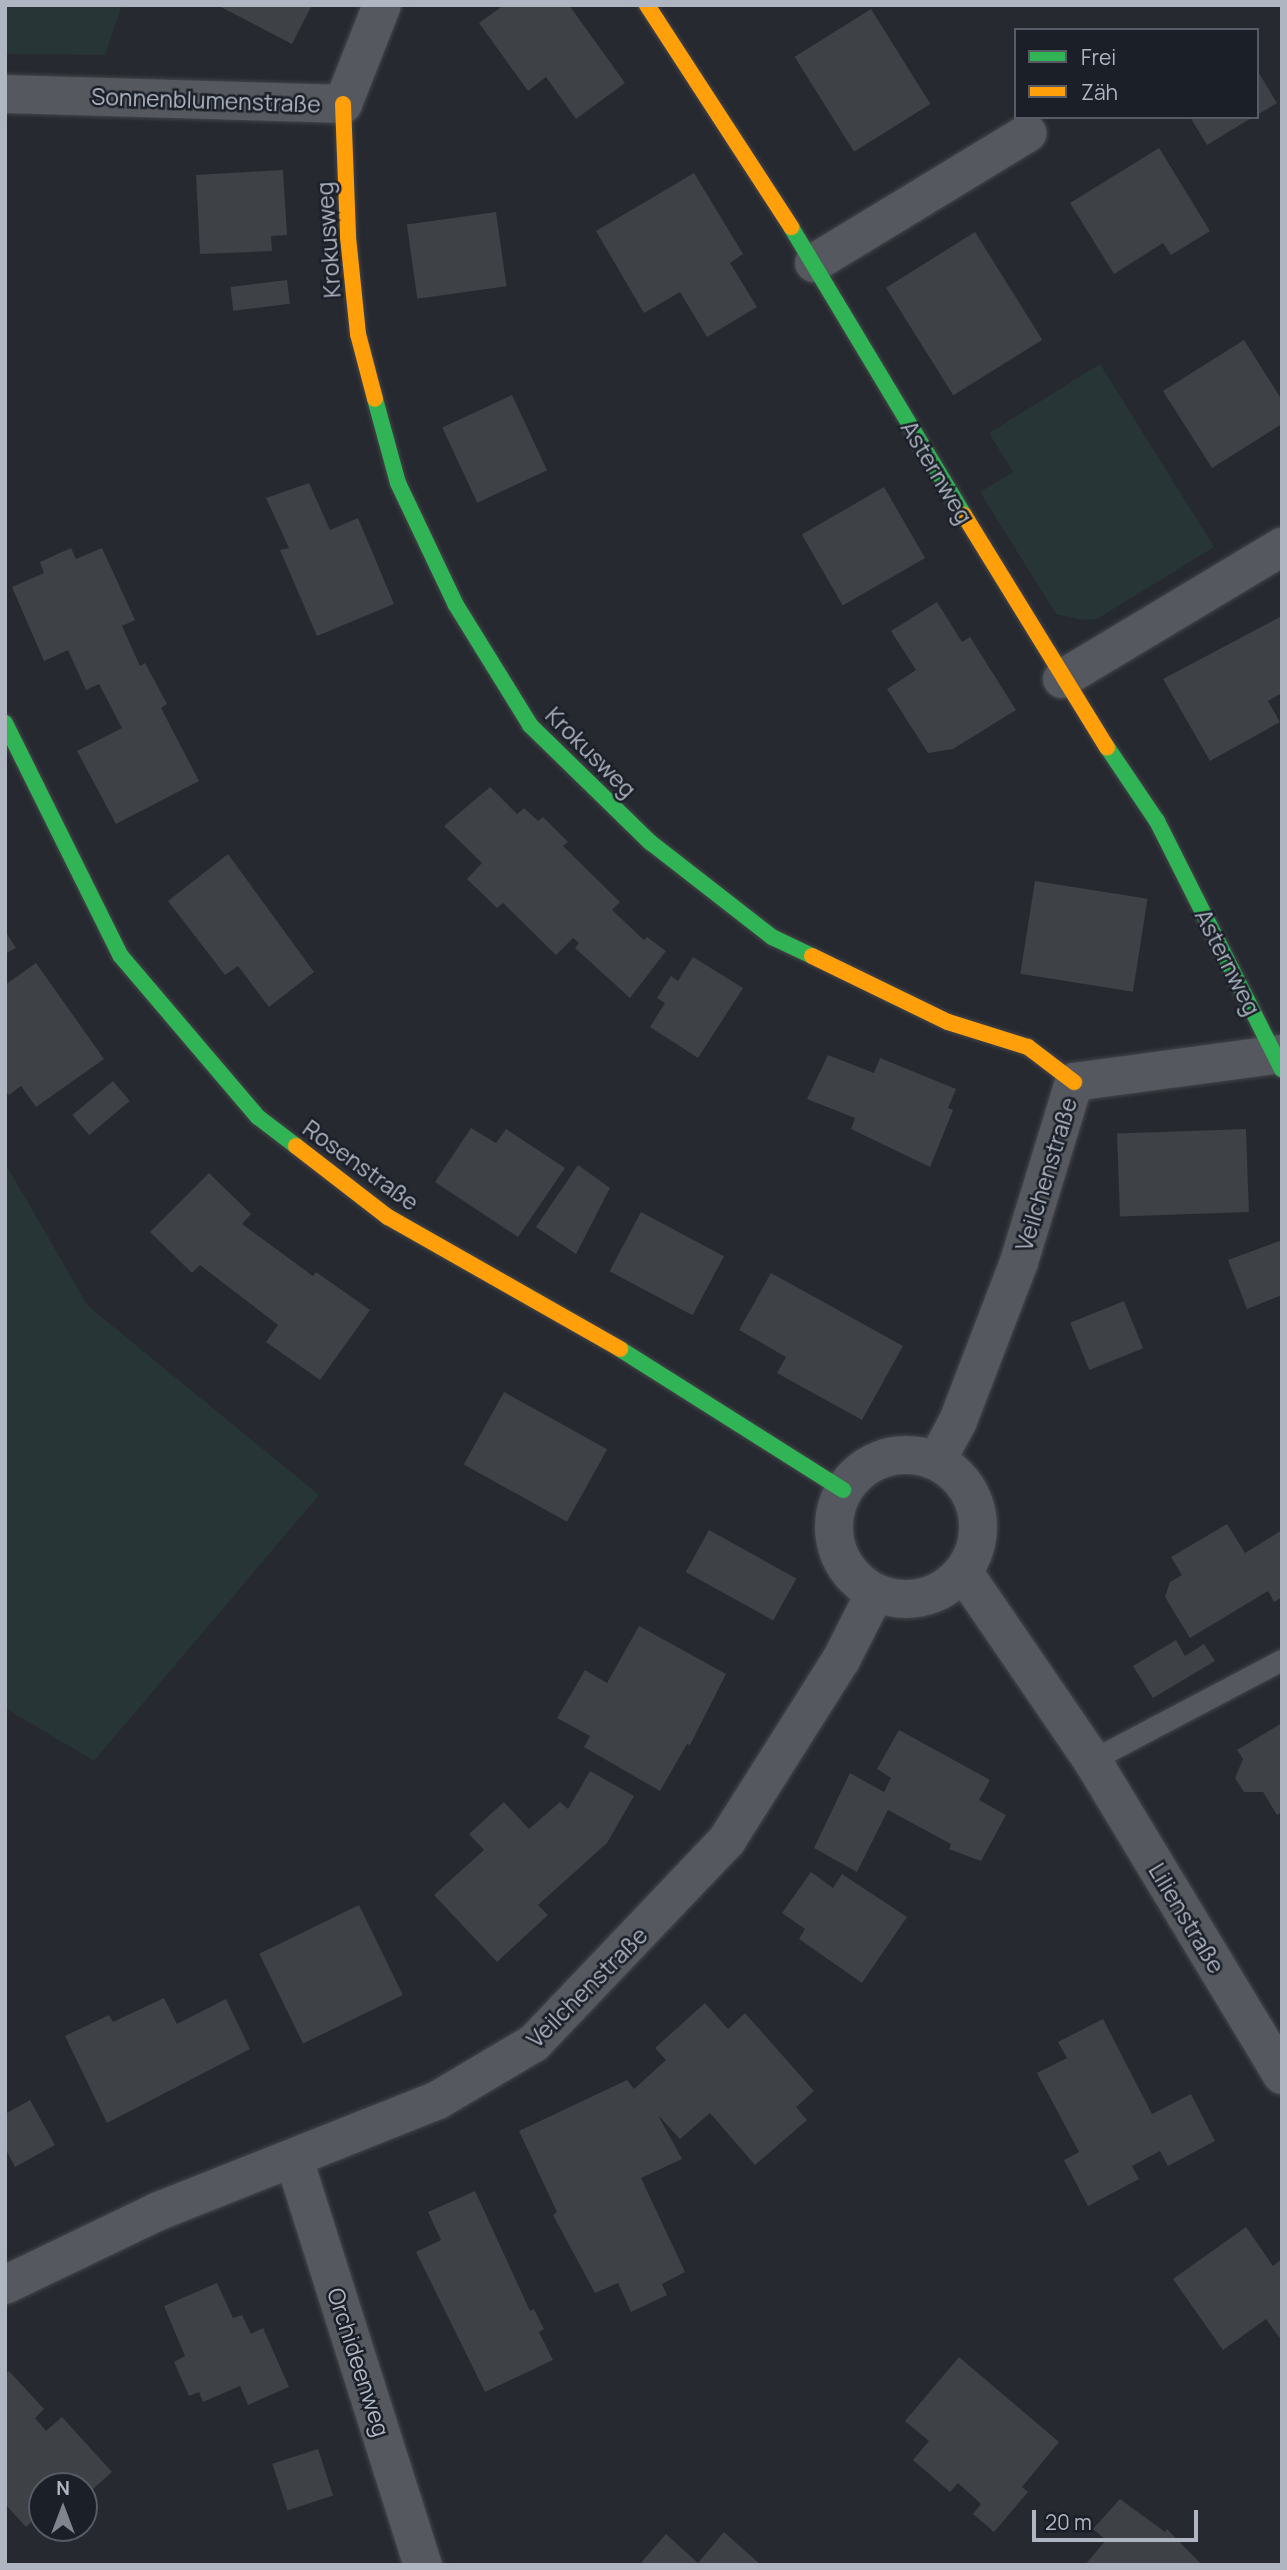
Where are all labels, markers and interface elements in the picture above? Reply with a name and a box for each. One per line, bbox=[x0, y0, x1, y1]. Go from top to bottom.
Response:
legend bbox=[1014, 28, 1259, 119]
text: Frei bbox=[1081, 43, 1116, 71]
text: Zäh bbox=[1081, 78, 1118, 106]
street label: Sonnenblumenstraße bbox=[91, 82, 321, 118]
street label: Krokusweg bbox=[310, 181, 346, 299]
street label: Asternweg bbox=[896, 416, 978, 528]
street label: Krokusweg bbox=[540, 701, 642, 803]
street label: Asternweg bbox=[1190, 904, 1266, 1020]
street label: Veilchenstraße bbox=[1010, 1094, 1082, 1254]
street label: Rosenstraße bbox=[298, 1114, 424, 1216]
street label: Lilienstraße bbox=[1143, 1858, 1231, 1978]
street label: Veilchenstraße bbox=[521, 1921, 653, 2053]
street label: Orchideenweg bbox=[322, 2284, 396, 2440]
north arrow bbox=[28, 2472, 98, 2542]
text: N bbox=[56, 2475, 70, 2501]
scale bar bbox=[1035, 2496, 1201, 2540]
text: 20 m bbox=[1045, 2508, 1092, 2536]

